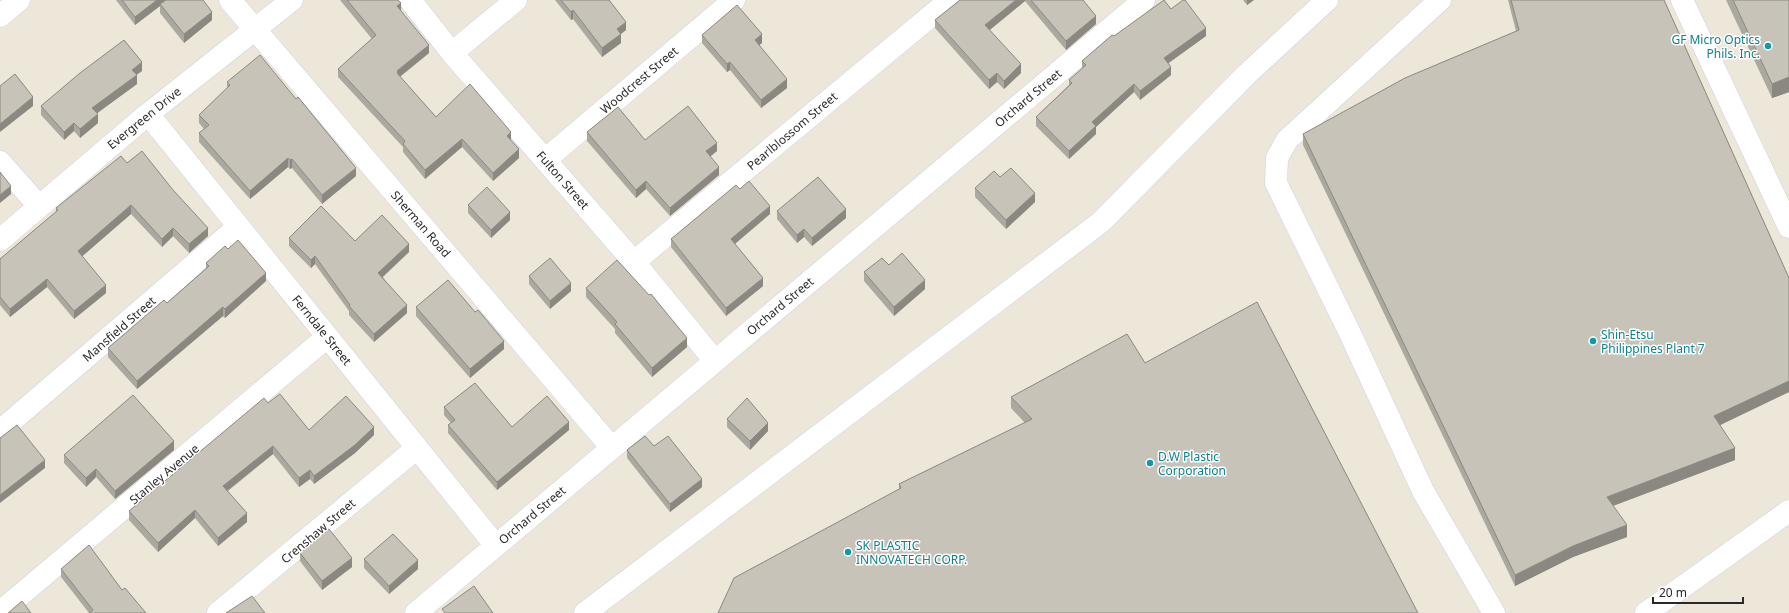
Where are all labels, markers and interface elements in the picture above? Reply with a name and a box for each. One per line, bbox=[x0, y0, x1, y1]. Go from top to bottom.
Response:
place label: GF Micro Optics Phils. Inc. bbox=[1671, 31, 1760, 62]
marker: GF Micro Optics Phils. Inc. bbox=[1763, 41, 1773, 51]
street label: Woodcrest Street bbox=[596, 42, 682, 118]
street label: Orchard Street bbox=[991, 64, 1066, 131]
street label: Evergreen Drive bbox=[104, 83, 185, 153]
street label: Pearlblossom Street bbox=[743, 88, 841, 174]
street label: Fulton Street bbox=[533, 147, 594, 213]
street label: Sherman Road bbox=[387, 187, 455, 261]
street label: Orchard Street bbox=[743, 272, 818, 339]
street label: Ferndale Street bbox=[288, 291, 356, 369]
street label: Mansfield Street bbox=[79, 292, 160, 366]
place label: Shin-Etsu Philippines Plant 7 bbox=[1601, 326, 1705, 357]
marker: Shin-Etsu Philippines Plant 7 bbox=[1588, 336, 1598, 346]
street label: Stanley Avenue bbox=[126, 440, 203, 508]
place label: D.W Plastic Corporation bbox=[1158, 448, 1226, 479]
marker: D.W Plastic Corporation bbox=[1145, 458, 1155, 468]
street label: Orchard Street bbox=[495, 481, 570, 548]
street label: Crenshaw Street bbox=[277, 494, 359, 567]
place label: SK PLASTIC INNOVATECH CORP. bbox=[856, 537, 967, 568]
marker: SK PLASTIC INNOVATECH CORP. bbox=[843, 547, 853, 557]
scale bar bbox=[1653, 579, 1743, 605]
text: 20 m bbox=[1659, 584, 1687, 601]

